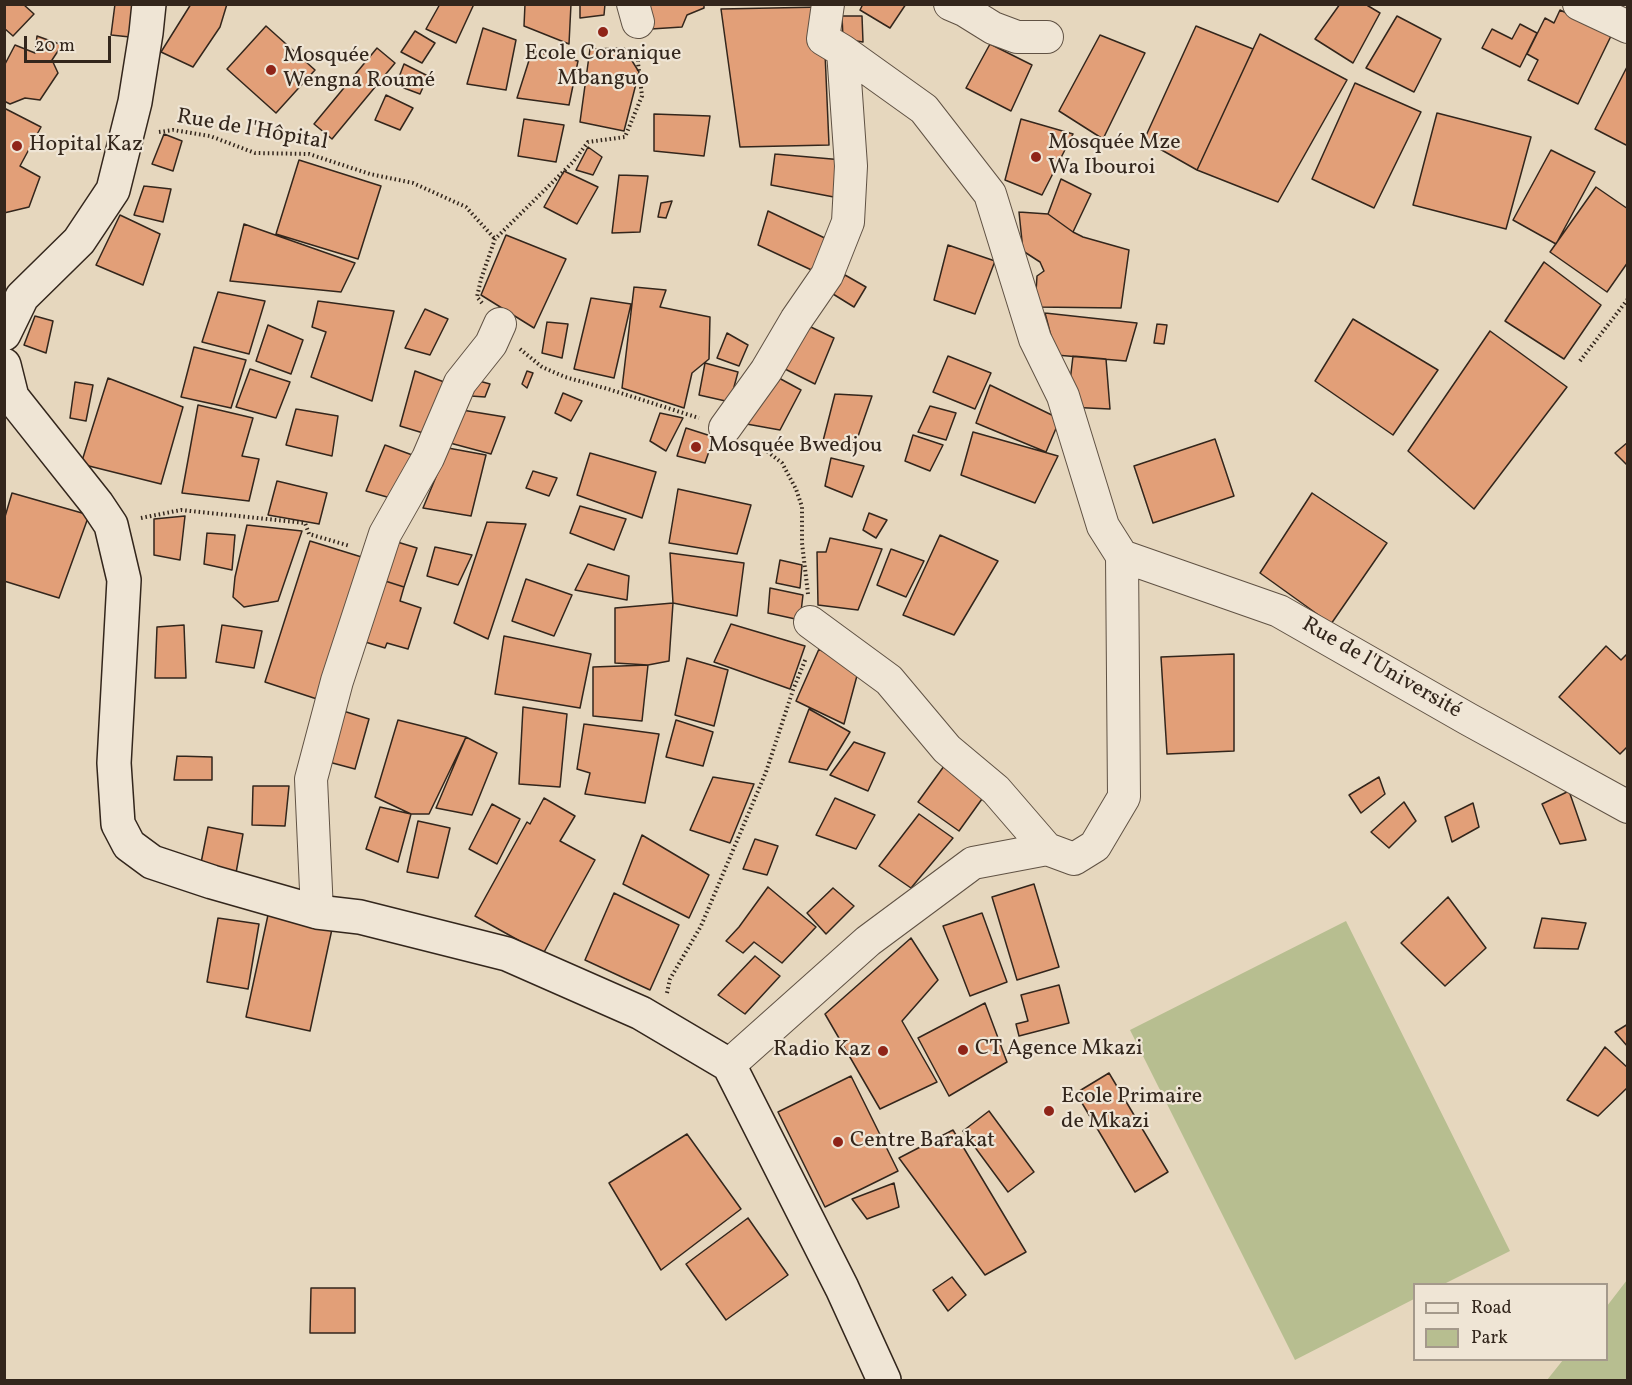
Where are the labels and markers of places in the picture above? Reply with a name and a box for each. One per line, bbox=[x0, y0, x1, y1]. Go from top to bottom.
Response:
marker: Ecole Coranique Mbanguo bbox=[596, 25, 610, 39]
place label: Ecole Coranique Mbanguo bbox=[525, 42, 681, 94]
place label: Mosquée Wengna Roumé bbox=[283, 44, 435, 96]
marker: Mosquée Wengna Roumé bbox=[264, 63, 278, 77]
place label: Mosquée Mze Wa Ibouroi bbox=[1048, 131, 1181, 182]
place label: Hopital Kaz bbox=[29, 133, 143, 159]
marker: Hopital Kaz bbox=[10, 139, 24, 153]
marker: Mosquée Mze Wa Ibouroi bbox=[1029, 150, 1043, 164]
place label: Mosquée Bwedjou bbox=[708, 434, 883, 460]
marker: Mosquée Bwedjou bbox=[689, 440, 703, 454]
place label: CT Agence Mkazi bbox=[975, 1037, 1143, 1063]
place label: Radio Kaz bbox=[773, 1038, 871, 1064]
marker: CT Agence Mkazi bbox=[956, 1043, 970, 1057]
marker: Radio Kaz bbox=[876, 1044, 890, 1058]
place label: Ecole Primaire de Mkazi bbox=[1061, 1085, 1202, 1136]
marker: Ecole Primaire de Mkazi bbox=[1042, 1104, 1056, 1118]
place label: Centre Barakat bbox=[850, 1129, 995, 1155]
marker: Centre Barakat bbox=[831, 1135, 845, 1149]

